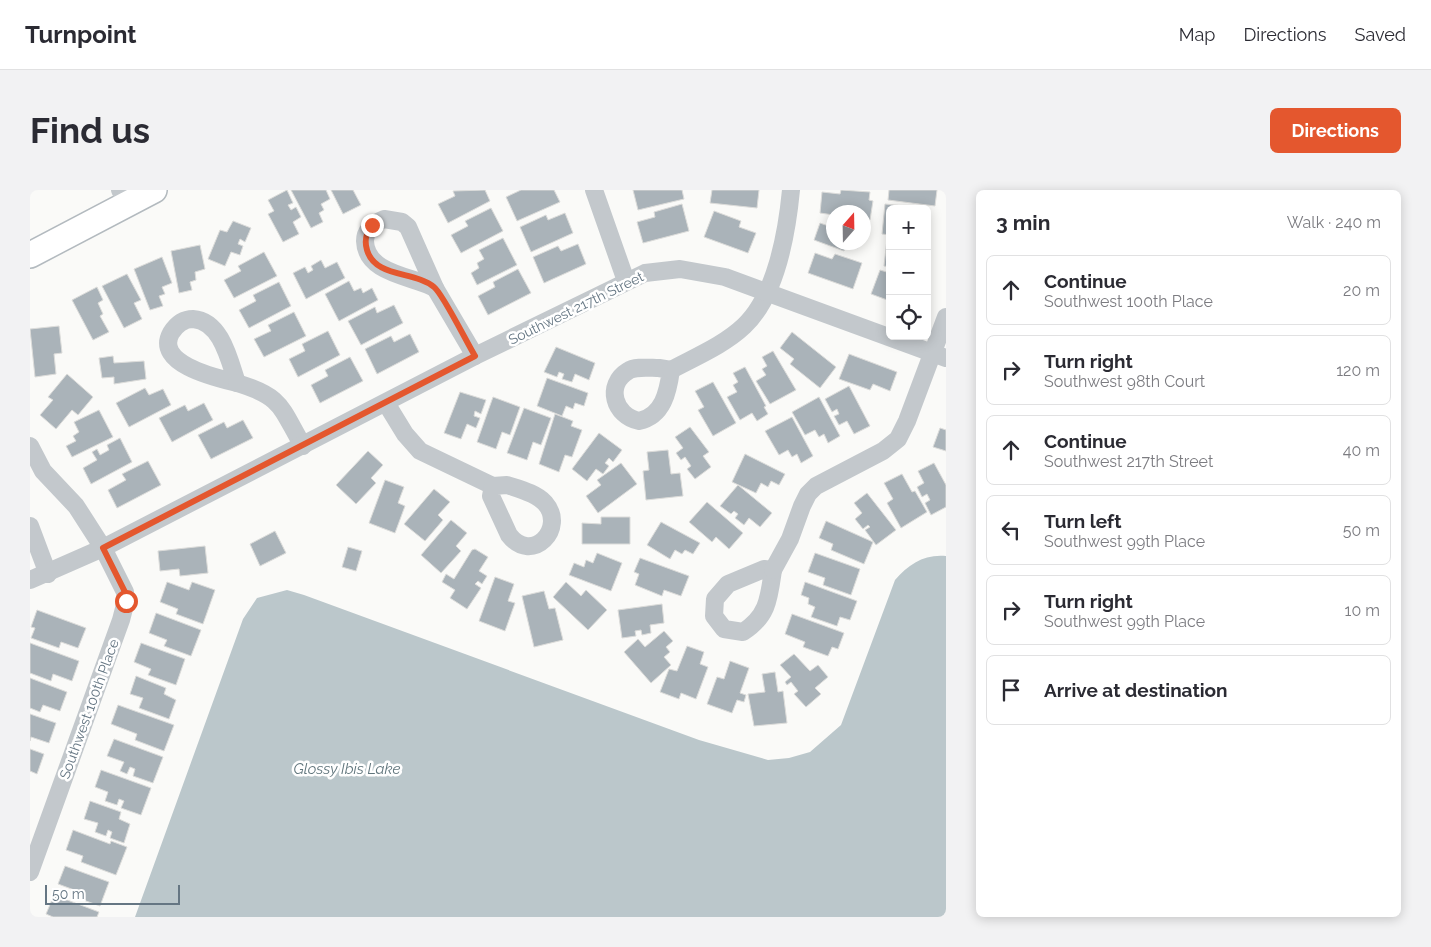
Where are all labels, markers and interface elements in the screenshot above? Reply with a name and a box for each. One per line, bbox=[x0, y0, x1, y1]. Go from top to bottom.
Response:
text: Turnpoint bbox=[25, 20, 137, 49]
text: Map bbox=[1179, 24, 1215, 45]
text: Directions bbox=[1243, 24, 1327, 45]
text: Saved bbox=[1355, 24, 1406, 45]
button: Directions bbox=[1270, 108, 1401, 153]
text: Find us bbox=[30, 110, 150, 151]
north arrow bbox=[826, 205, 871, 250]
map controls bbox=[886, 205, 931, 340]
button: + bbox=[886, 205, 931, 250]
text: 3 min bbox=[996, 210, 1050, 235]
text: Walk · 240 m bbox=[1287, 213, 1381, 232]
route end bbox=[361, 214, 384, 237]
button: − bbox=[886, 250, 931, 295]
street label: Southwest 217th Street bbox=[506, 268, 646, 348]
text: Continue bbox=[1044, 270, 1127, 292]
icon: ahead bbox=[997, 276, 1025, 304]
text: 20 m bbox=[1343, 281, 1380, 300]
text: Southwest 100th Place bbox=[1044, 292, 1213, 311]
button: locate bbox=[886, 295, 931, 340]
text: Turn right bbox=[1044, 350, 1133, 372]
icon: right bbox=[997, 356, 1025, 384]
text: 120 m bbox=[1336, 361, 1380, 380]
text: Southwest 98th Court bbox=[1044, 372, 1205, 391]
text: Continue bbox=[1044, 430, 1127, 452]
icon: ahead bbox=[997, 436, 1025, 464]
text: 40 m bbox=[1343, 441, 1380, 460]
text: Southwest 217th Street bbox=[1044, 452, 1213, 471]
text: Turn left bbox=[1044, 510, 1121, 532]
icon: left bbox=[997, 516, 1025, 544]
text: 50 m bbox=[1343, 521, 1380, 540]
text: Southwest 99th Place bbox=[1044, 532, 1205, 551]
route start bbox=[115, 590, 138, 613]
text: Turn right bbox=[1044, 590, 1133, 612]
icon: right bbox=[997, 596, 1025, 624]
text: 10 m bbox=[1345, 601, 1380, 620]
text: Southwest 99th Place bbox=[1044, 612, 1205, 631]
street label: Southwest 100th Place bbox=[56, 637, 122, 781]
icon: arrive bbox=[997, 676, 1025, 704]
text: Arrive at destination bbox=[1044, 679, 1228, 701]
water label: Glossy Ibis Lake bbox=[294, 760, 400, 778]
scale bar bbox=[45, 882, 180, 905]
text: 50 m bbox=[52, 886, 85, 902]

